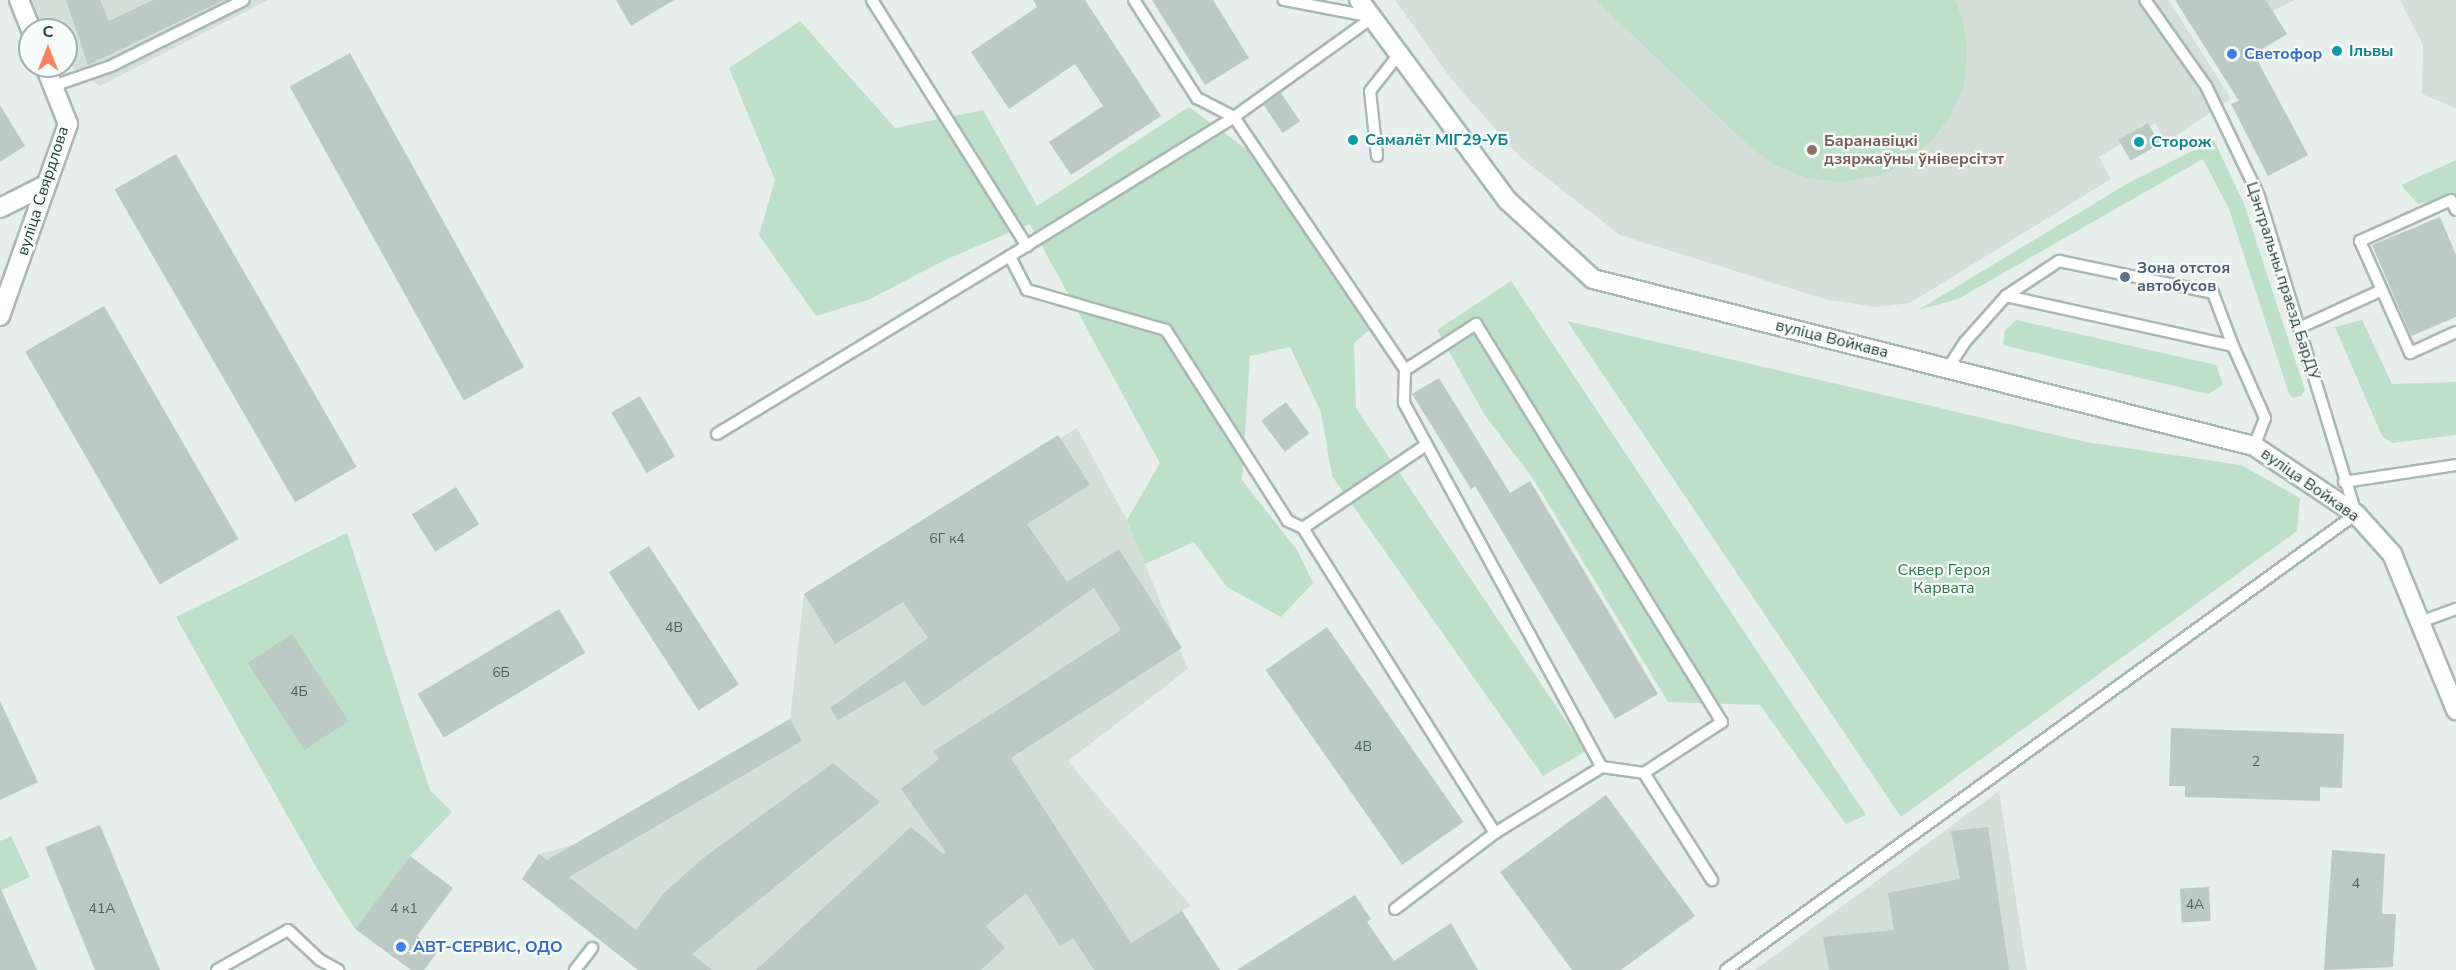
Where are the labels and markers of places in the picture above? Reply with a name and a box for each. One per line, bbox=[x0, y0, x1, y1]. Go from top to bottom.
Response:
place label: Ільвы bbox=[2349, 41, 2393, 61]
place label: Светофор bbox=[2244, 44, 2322, 64]
marker: Ільвы bbox=[2330, 44, 2344, 58]
marker: Светофор bbox=[2225, 47, 2239, 61]
place label: Самалёт МІГ29-УБ bbox=[1365, 130, 1508, 150]
place label: Баранавіцкі дзяржаўны ўніверсітэт bbox=[1824, 131, 2004, 169]
place label: Сторож bbox=[2151, 132, 2211, 152]
marker: Самалёт МІГ29-УБ bbox=[1346, 133, 1360, 147]
marker: Сторож bbox=[2132, 135, 2146, 149]
marker: Баранавіцкі дзяржаўны ўніверсітэт bbox=[1805, 143, 1819, 157]
place label: Зона отстоя автобусов bbox=[2137, 258, 2230, 296]
marker: Зона отстоя автобусов bbox=[2118, 270, 2132, 284]
place label: АВТ-СЕРВИС, ОДО bbox=[413, 937, 563, 957]
marker: АВТ-СЕРВИС, ОДО bbox=[394, 940, 408, 954]

